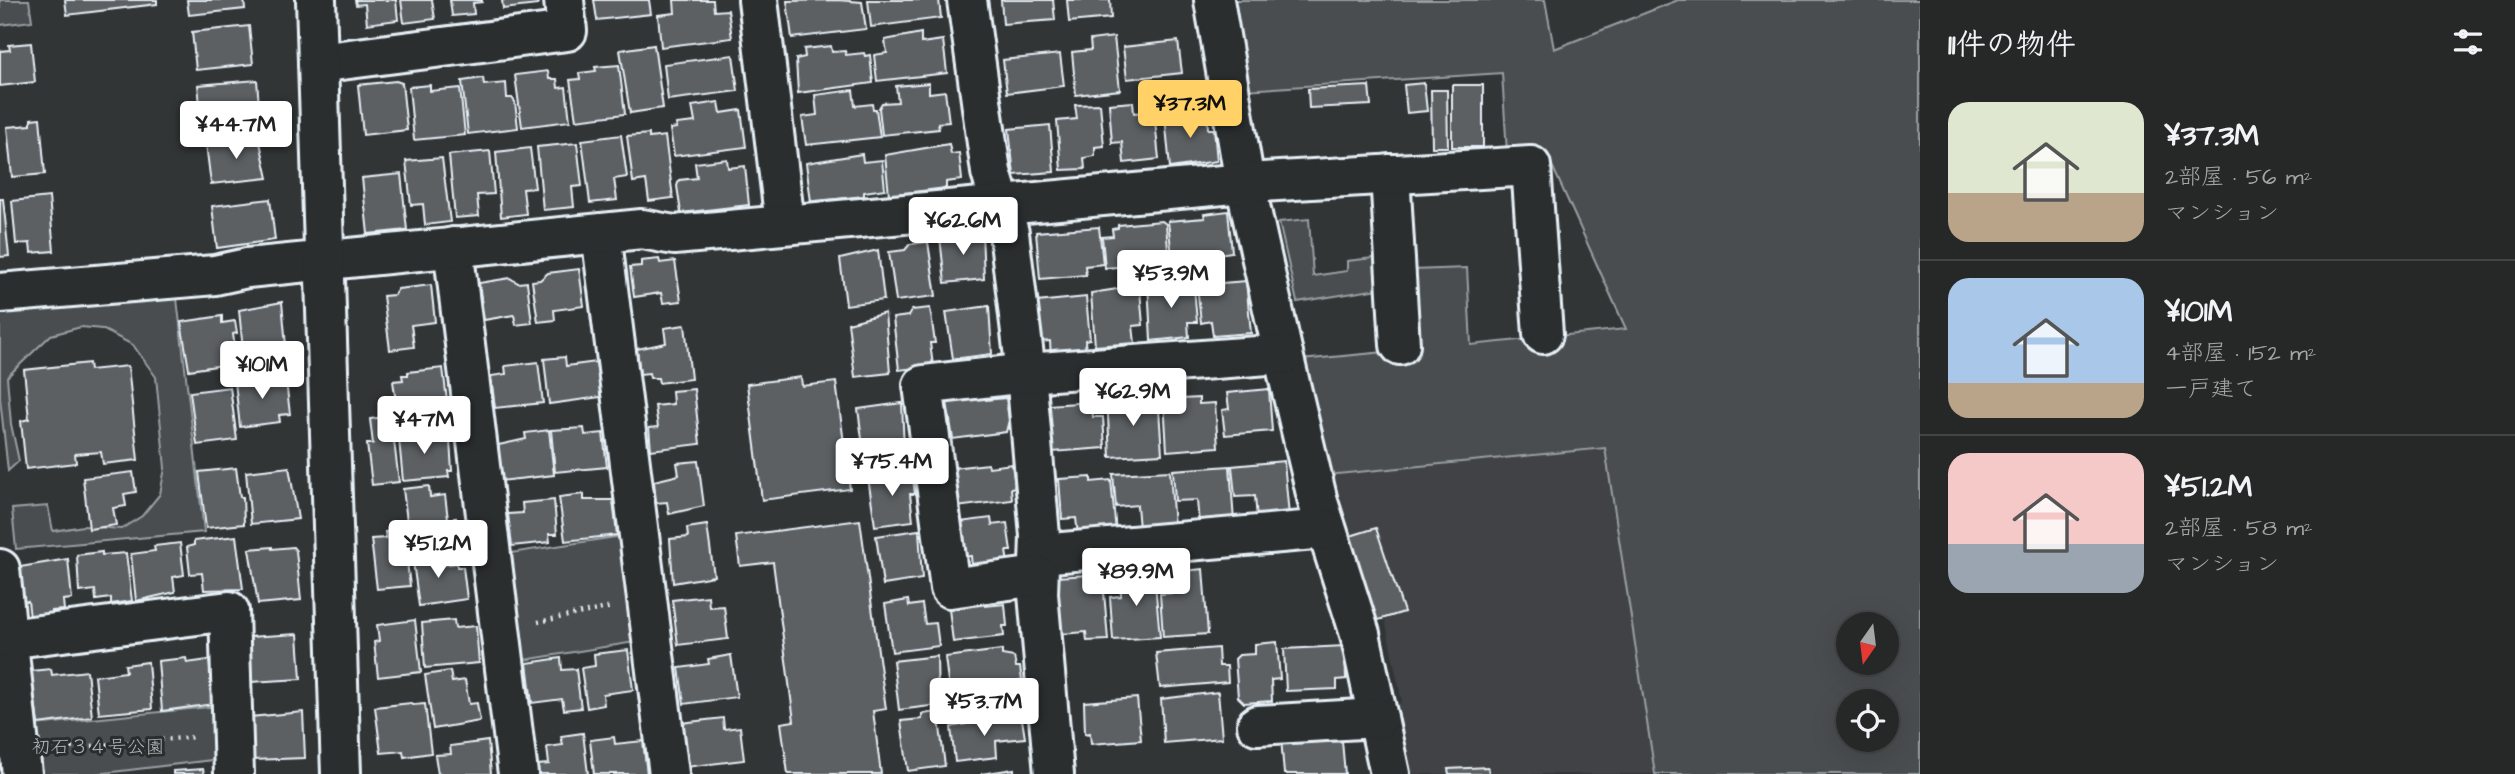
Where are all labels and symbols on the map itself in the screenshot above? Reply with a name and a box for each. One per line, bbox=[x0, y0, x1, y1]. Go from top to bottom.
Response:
pin: ¥37.3M bbox=[1133, 80, 1247, 140]
pin: ¥44.7M bbox=[179, 102, 293, 161]
pin: ¥62.6M bbox=[906, 198, 1020, 257]
pin: ¥53.9M bbox=[1114, 250, 1228, 310]
pin: ¥101M bbox=[213, 342, 311, 401]
pin: ¥62.9M bbox=[1076, 368, 1190, 428]
pin: ¥47M bbox=[383, 396, 465, 456]
pin: ¥75.4M bbox=[835, 438, 949, 498]
pin: ¥51.2M bbox=[381, 520, 495, 580]
pin: ¥89.9M bbox=[1079, 548, 1193, 608]
north arrow bbox=[1836, 612, 1899, 676]
pin: ¥53.7M bbox=[927, 678, 1041, 738]
park label: 初石３４号公園 bbox=[31, 734, 165, 761]

